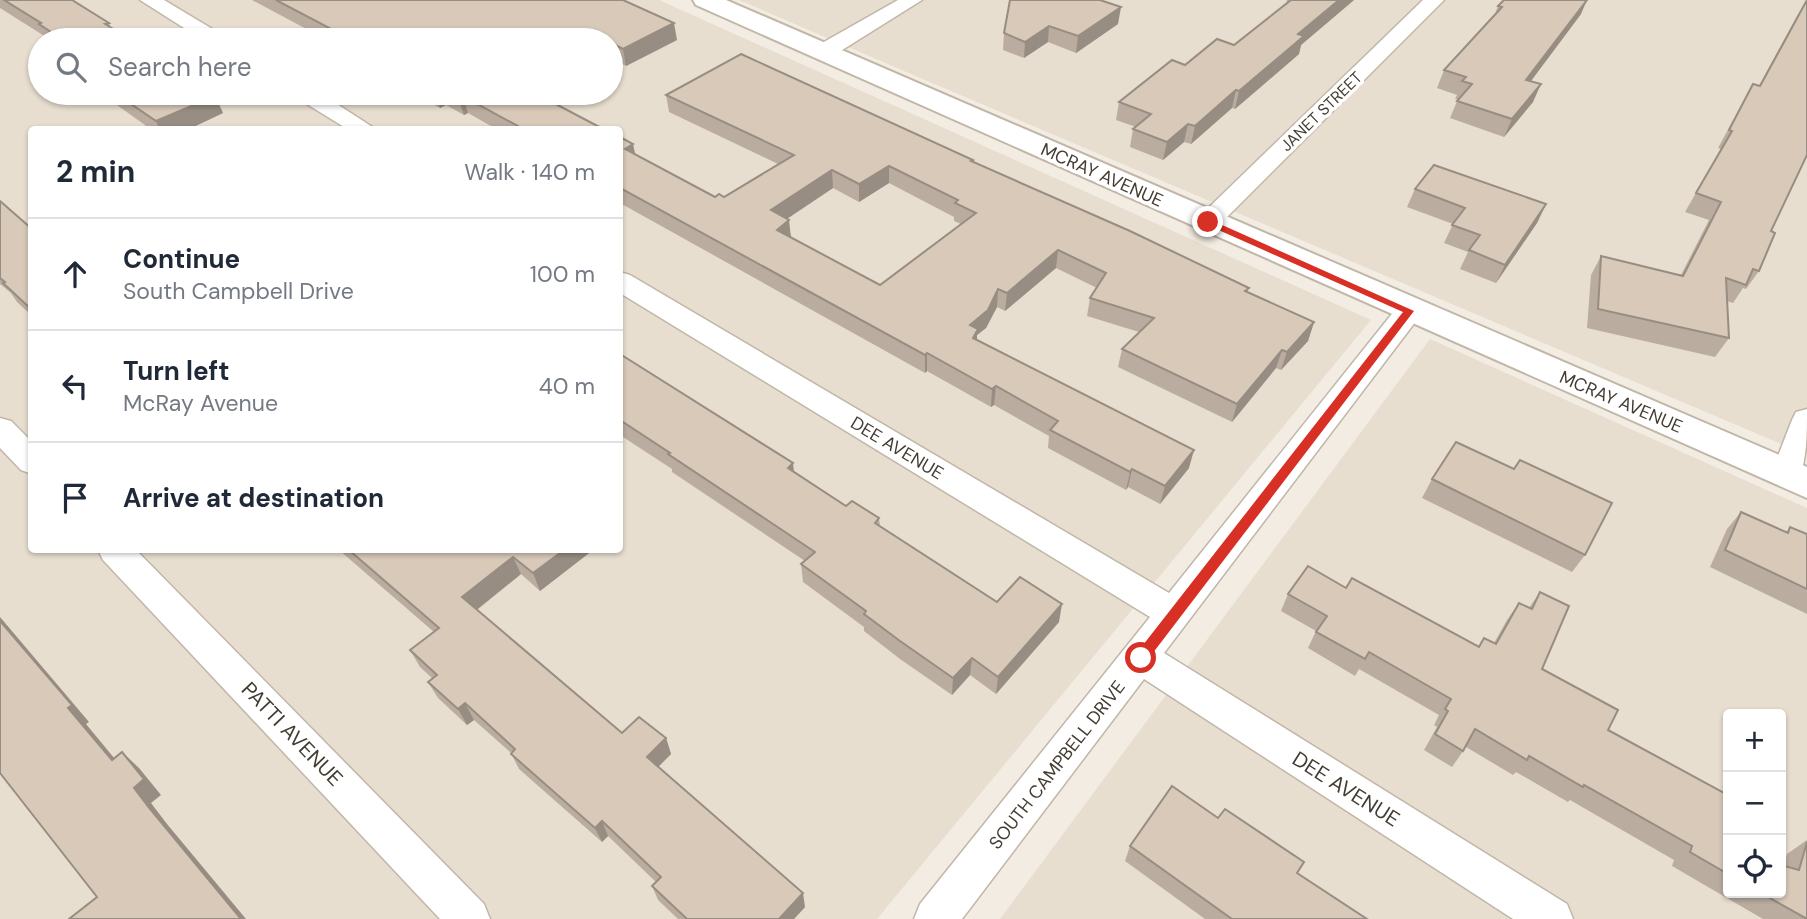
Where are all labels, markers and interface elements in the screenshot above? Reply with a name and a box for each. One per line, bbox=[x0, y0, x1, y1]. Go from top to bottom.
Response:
search box bbox=[28, 28, 623, 105]
icon: search bbox=[52, 48, 90, 86]
text: Search here bbox=[108, 50, 251, 84]
street label: JANET STREET bbox=[1276, 67, 1367, 156]
street label: MCRAY AVENUE bbox=[1037, 137, 1167, 213]
text: 2 min bbox=[56, 152, 135, 191]
text: Walk · 140 m bbox=[464, 157, 595, 187]
route end bbox=[1192, 206, 1223, 237]
text: Continue bbox=[123, 242, 240, 276]
icon: ahead bbox=[56, 255, 94, 293]
text: 100 m bbox=[530, 259, 595, 289]
text: South Campbell Drive bbox=[123, 276, 354, 306]
text: Turn left bbox=[123, 354, 230, 388]
street label: MCRAY AVENUE bbox=[1556, 365, 1686, 439]
icon: left bbox=[56, 367, 94, 405]
text: 40 m bbox=[539, 371, 595, 401]
text: McRay Avenue bbox=[123, 388, 278, 418]
street label: DEE AVENUE bbox=[846, 411, 948, 485]
icon: arrive bbox=[56, 479, 94, 517]
text: Arrive at destination bbox=[123, 481, 384, 515]
route start bbox=[1125, 642, 1156, 673]
street label: PATTI AVENUE bbox=[235, 676, 349, 792]
street label: SOUTH CAMPBELL DRIVE bbox=[984, 676, 1130, 854]
map controls bbox=[1723, 709, 1786, 898]
button: + bbox=[1723, 709, 1786, 772]
street label: DEE AVENUE bbox=[1287, 745, 1405, 833]
button: − bbox=[1723, 772, 1786, 835]
button: locate bbox=[1723, 835, 1786, 898]

